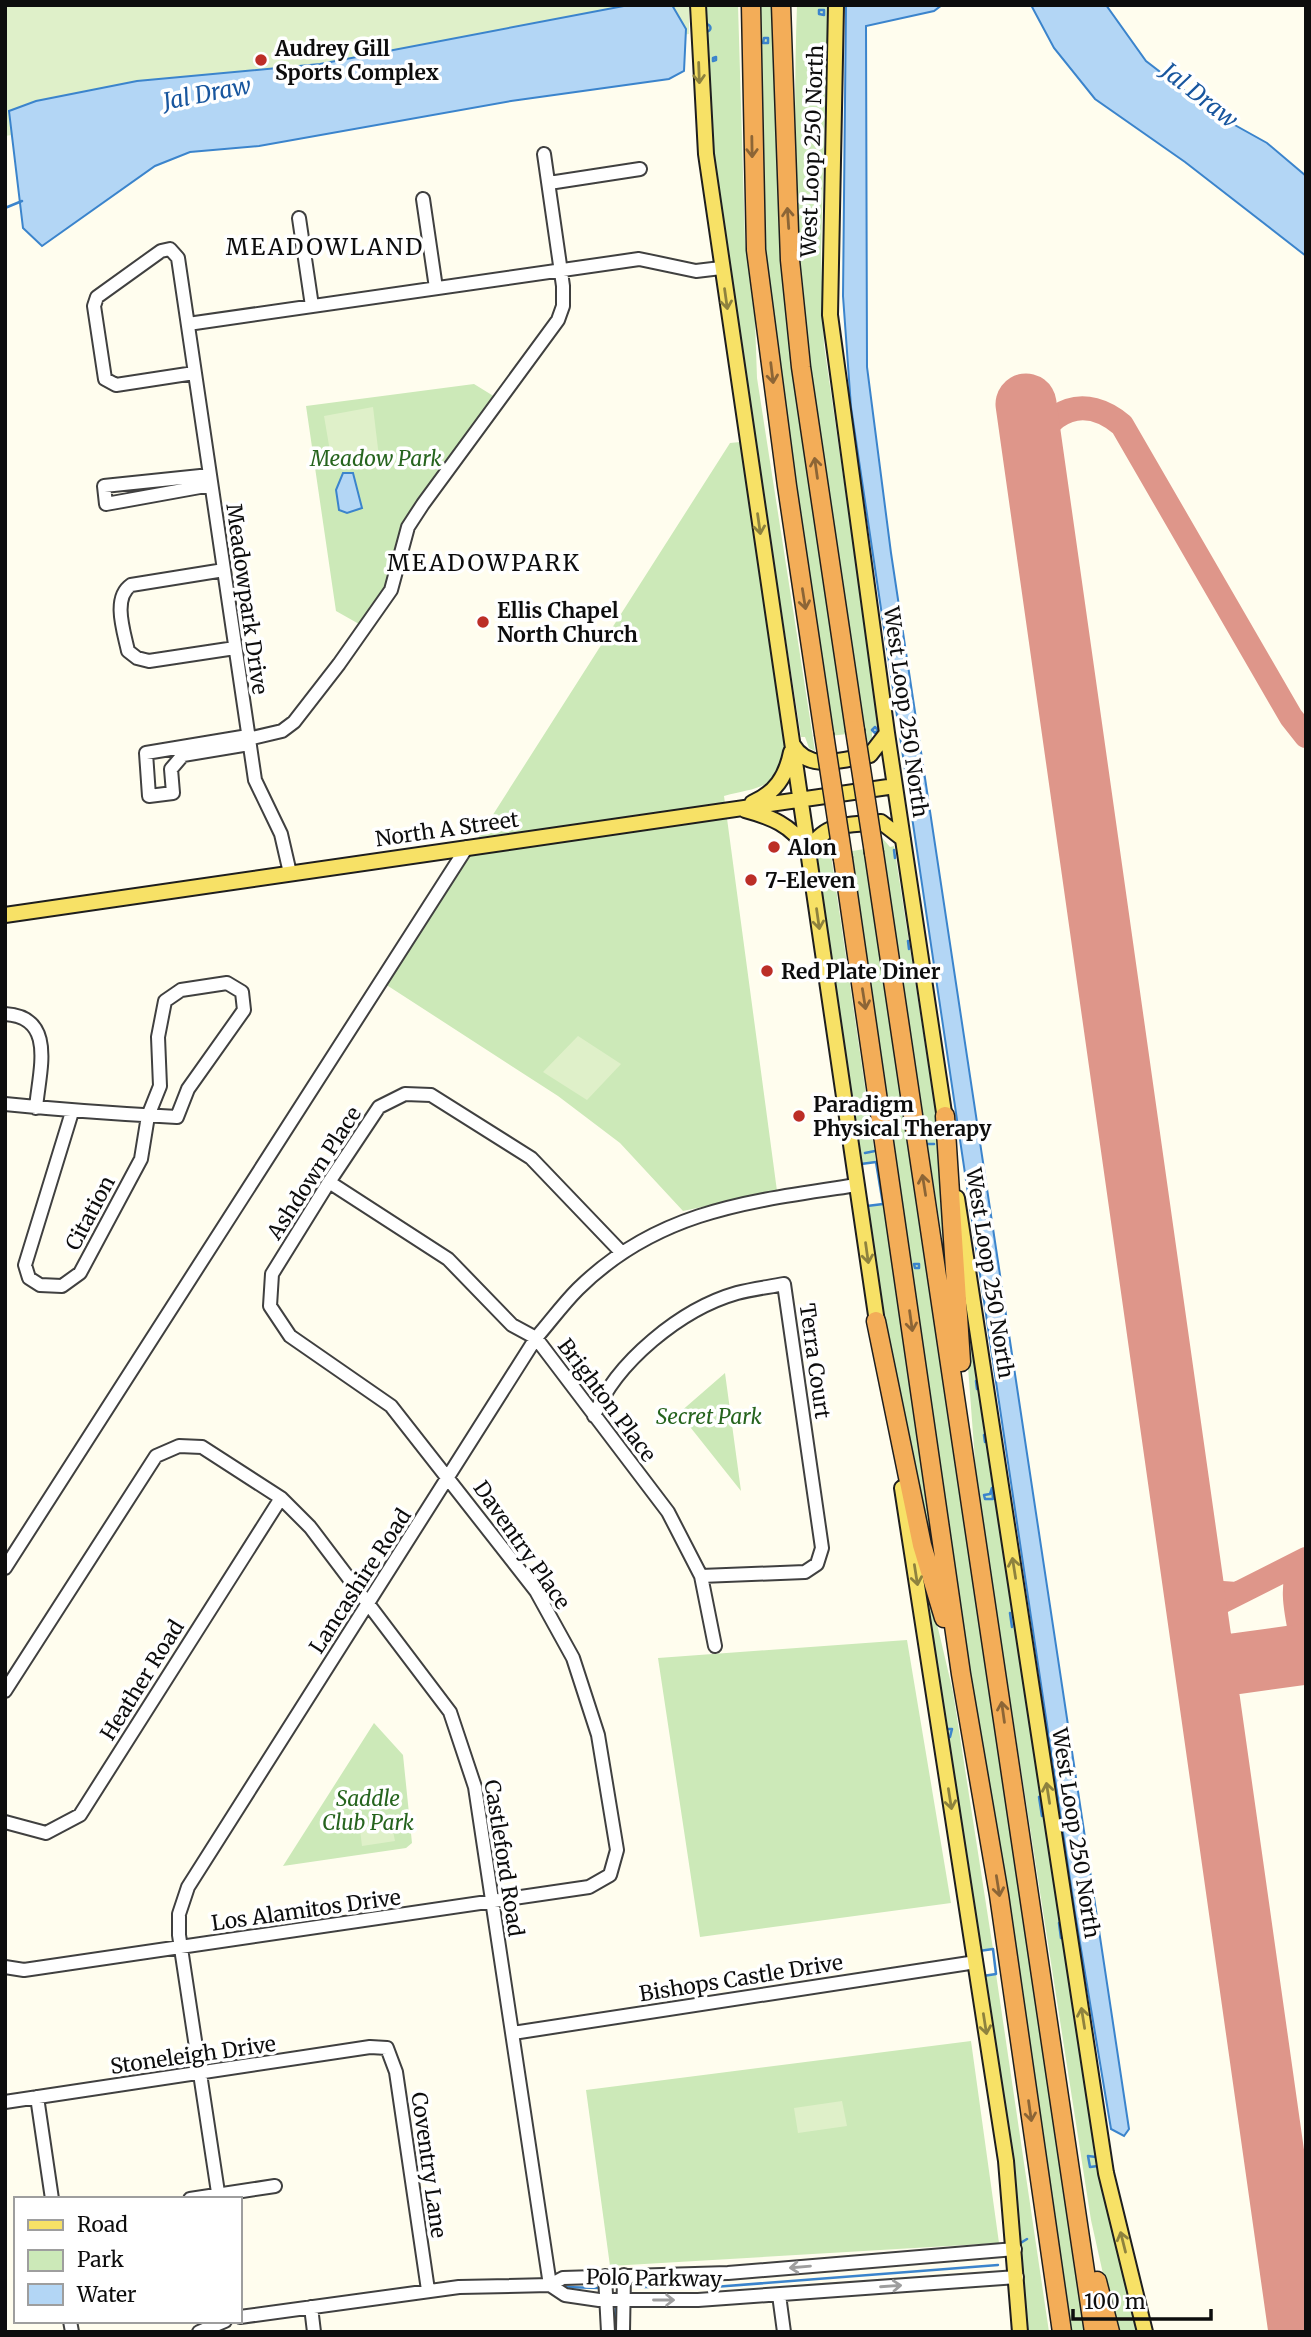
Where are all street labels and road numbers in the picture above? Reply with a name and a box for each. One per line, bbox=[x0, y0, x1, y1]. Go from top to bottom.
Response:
street label: West Loop 250 North bbox=[795, 44, 829, 259]
street label: Meadowpark Drive bbox=[220, 502, 274, 696]
street label: West Loop 250 North bbox=[878, 604, 934, 819]
street label: North A Street bbox=[374, 806, 520, 852]
street label: Ashdown Place bbox=[260, 1101, 367, 1245]
street label: West Loop 250 North bbox=[960, 1165, 1020, 1380]
street label: Citation bbox=[59, 1171, 121, 1255]
street label: Terra Court bbox=[794, 1302, 836, 1420]
street label: Brighton Place bbox=[552, 1333, 662, 1467]
street label: Daventry Place bbox=[468, 1475, 576, 1615]
street label: Lancashire Road bbox=[303, 1503, 417, 1658]
street label: Heather Road bbox=[94, 1615, 190, 1745]
street label: West Loop 250 North bbox=[1046, 1725, 1106, 1940]
street label: Castleford Road bbox=[478, 1778, 530, 1939]
street label: Los Alamitos Drive bbox=[210, 1883, 402, 1937]
street label: Bishops Castle Drive bbox=[637, 1949, 845, 2007]
street label: Stoneleigh Drive bbox=[108, 2030, 278, 2080]
street label: Coventry Lane bbox=[405, 2090, 453, 2240]
street label: Polo Parkway bbox=[586, 2263, 723, 2293]

